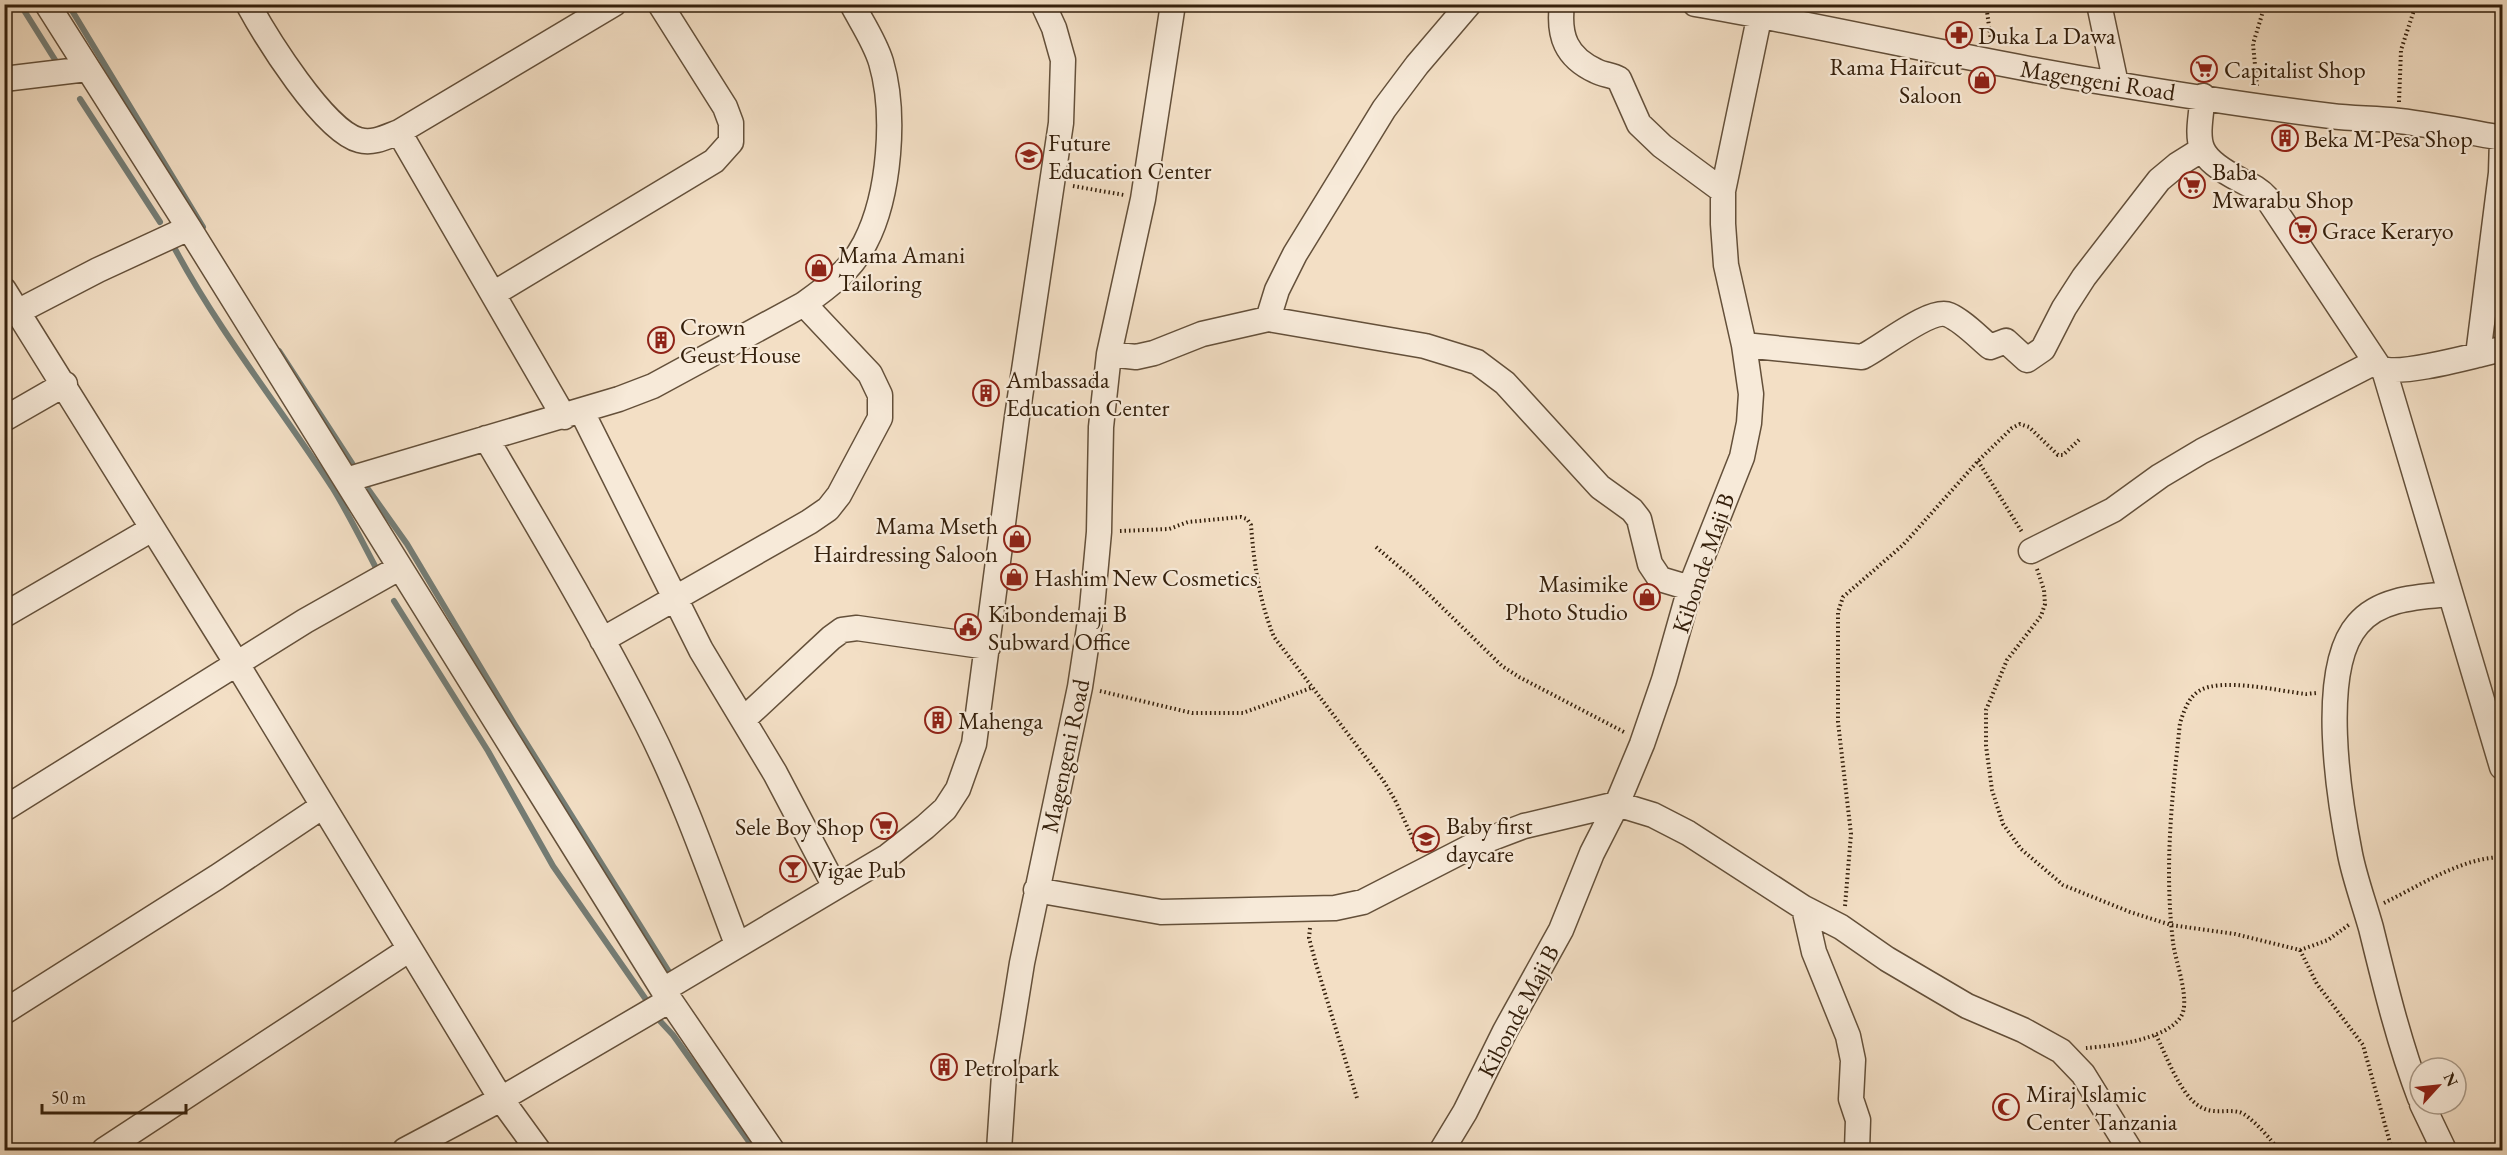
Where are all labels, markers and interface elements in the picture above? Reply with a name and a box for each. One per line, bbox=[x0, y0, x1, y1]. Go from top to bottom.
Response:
pharmacy icon: Duka La Dawa bbox=[1944, 20, 1974, 50]
place label: Duka La Dawa bbox=[1978, 20, 2116, 51]
place label: Rama Haircut Saloon bbox=[1829, 51, 1962, 110]
street label: Magengeni Road bbox=[2018, 52, 2179, 108]
supermarket icon: Capitalist Shop bbox=[2189, 54, 2219, 84]
place label: Capitalist Shop bbox=[2224, 54, 2366, 85]
shop icon: Rama Haircut Saloon bbox=[1967, 65, 1997, 95]
building icon: Beka M-Pesa Shop bbox=[2270, 123, 2300, 153]
place label: Beka M-Pesa Shop bbox=[2304, 123, 2473, 154]
place label: Future Education Center bbox=[1048, 127, 1211, 186]
school or university icon: Future Education Center bbox=[1014, 141, 1044, 171]
place label: Baba Mwarabu Shop bbox=[2212, 156, 2354, 215]
supermarket icon: Baba Mwarabu Shop bbox=[2177, 170, 2207, 200]
supermarket icon: Grace Keraryo bbox=[2288, 215, 2318, 245]
place label: Grace Keraryo bbox=[2322, 215, 2454, 246]
place label: Mama Amani Tailoring bbox=[838, 239, 965, 298]
shop icon: Mama Amani Tailoring bbox=[804, 253, 834, 283]
place label: Crown Geust House bbox=[680, 311, 801, 370]
building icon: Crown Geust House bbox=[646, 325, 676, 355]
place label: Ambassada Education Center bbox=[1005, 364, 1169, 423]
building icon: Ambassada Education Center bbox=[971, 378, 1001, 408]
street label: Kibonde Maji B bbox=[1665, 489, 1741, 637]
place label: Mama Mseth Hairdressing Saloon bbox=[813, 510, 998, 569]
shop icon: Mama Mseth Hairdressing Saloon bbox=[1002, 524, 1032, 554]
shop icon: Hashim New Cosmetics bbox=[999, 562, 1029, 592]
place label: Hashim New Cosmetics bbox=[1034, 562, 1258, 593]
place label: Masimike Photo Studio bbox=[1505, 568, 1628, 627]
shop icon: Masimike Photo Studio bbox=[1632, 582, 1662, 612]
place label: Kibondemaji B Subward Office bbox=[988, 598, 1130, 657]
public building icon: Kibondemaji B Subward Office bbox=[953, 612, 983, 642]
street label: Magengeni Road bbox=[1034, 675, 1097, 836]
building icon: Mahenga bbox=[923, 705, 953, 735]
place label: Mahenga bbox=[958, 705, 1044, 736]
place label: Baby first daycare bbox=[1446, 810, 1533, 869]
place label: Sele Boy Shop bbox=[735, 811, 864, 842]
supermarket icon: Sele Boy Shop bbox=[869, 811, 899, 841]
school or university icon: Baby first daycare bbox=[1411, 824, 1441, 854]
bar icon: Vigae Pub bbox=[778, 854, 808, 884]
place label: Vigae Pub bbox=[812, 854, 906, 885]
street label: Kibonde Maji B bbox=[1470, 939, 1566, 1083]
building icon: Petrolpark bbox=[929, 1052, 959, 1082]
place label: Petrolpark bbox=[964, 1052, 1060, 1083]
north arrow bbox=[2408, 1056, 2468, 1116]
text: N bbox=[2439, 1069, 2463, 1090]
scale bar bbox=[42, 1077, 186, 1115]
place label: Miraj Islamic Center Tanzania bbox=[2026, 1078, 2178, 1137]
text: 50 m bbox=[51, 1086, 86, 1109]
mosque icon: Miraj Islamic Center Tanzania bbox=[1991, 1092, 2021, 1122]

